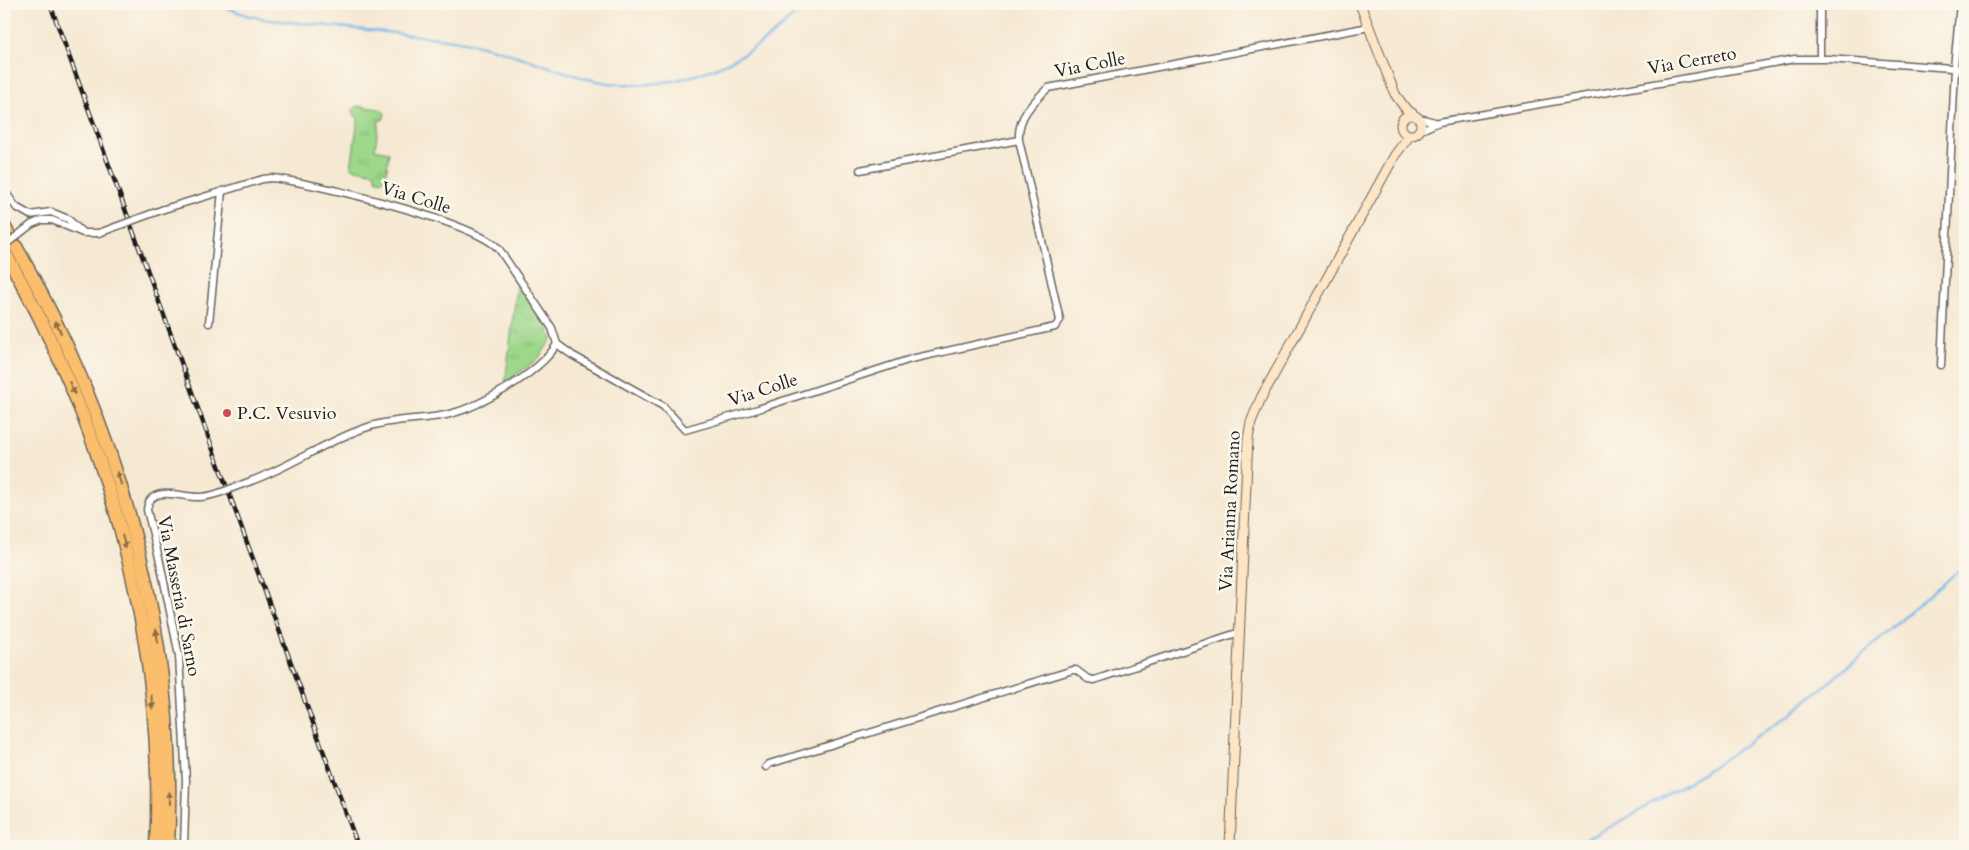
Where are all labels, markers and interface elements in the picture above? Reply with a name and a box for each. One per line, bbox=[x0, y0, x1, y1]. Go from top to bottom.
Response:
street label: Via Cerreto bbox=[1646, 41, 1739, 81]
street label: Via Colle bbox=[1052, 46, 1128, 84]
street label: Via Colle bbox=[378, 176, 454, 220]
one-way arrow bbox=[54, 320, 62, 334]
street label: Via Colle bbox=[725, 367, 801, 413]
one-way arrow bbox=[69, 381, 77, 395]
place label: P.C. Vesuvio bbox=[237, 401, 337, 426]
marker: P.C. Vesuvio bbox=[221, 407, 233, 419]
street label: Via Arianna Romano bbox=[1213, 430, 1247, 592]
one-way arrow bbox=[115, 470, 122, 485]
street label: Via Masseria di Sarno bbox=[151, 514, 207, 679]
one-way arrow bbox=[120, 535, 128, 550]
one-way arrow bbox=[152, 627, 160, 643]
one-way arrow bbox=[149, 694, 157, 710]
one-way arrow bbox=[165, 789, 173, 805]

